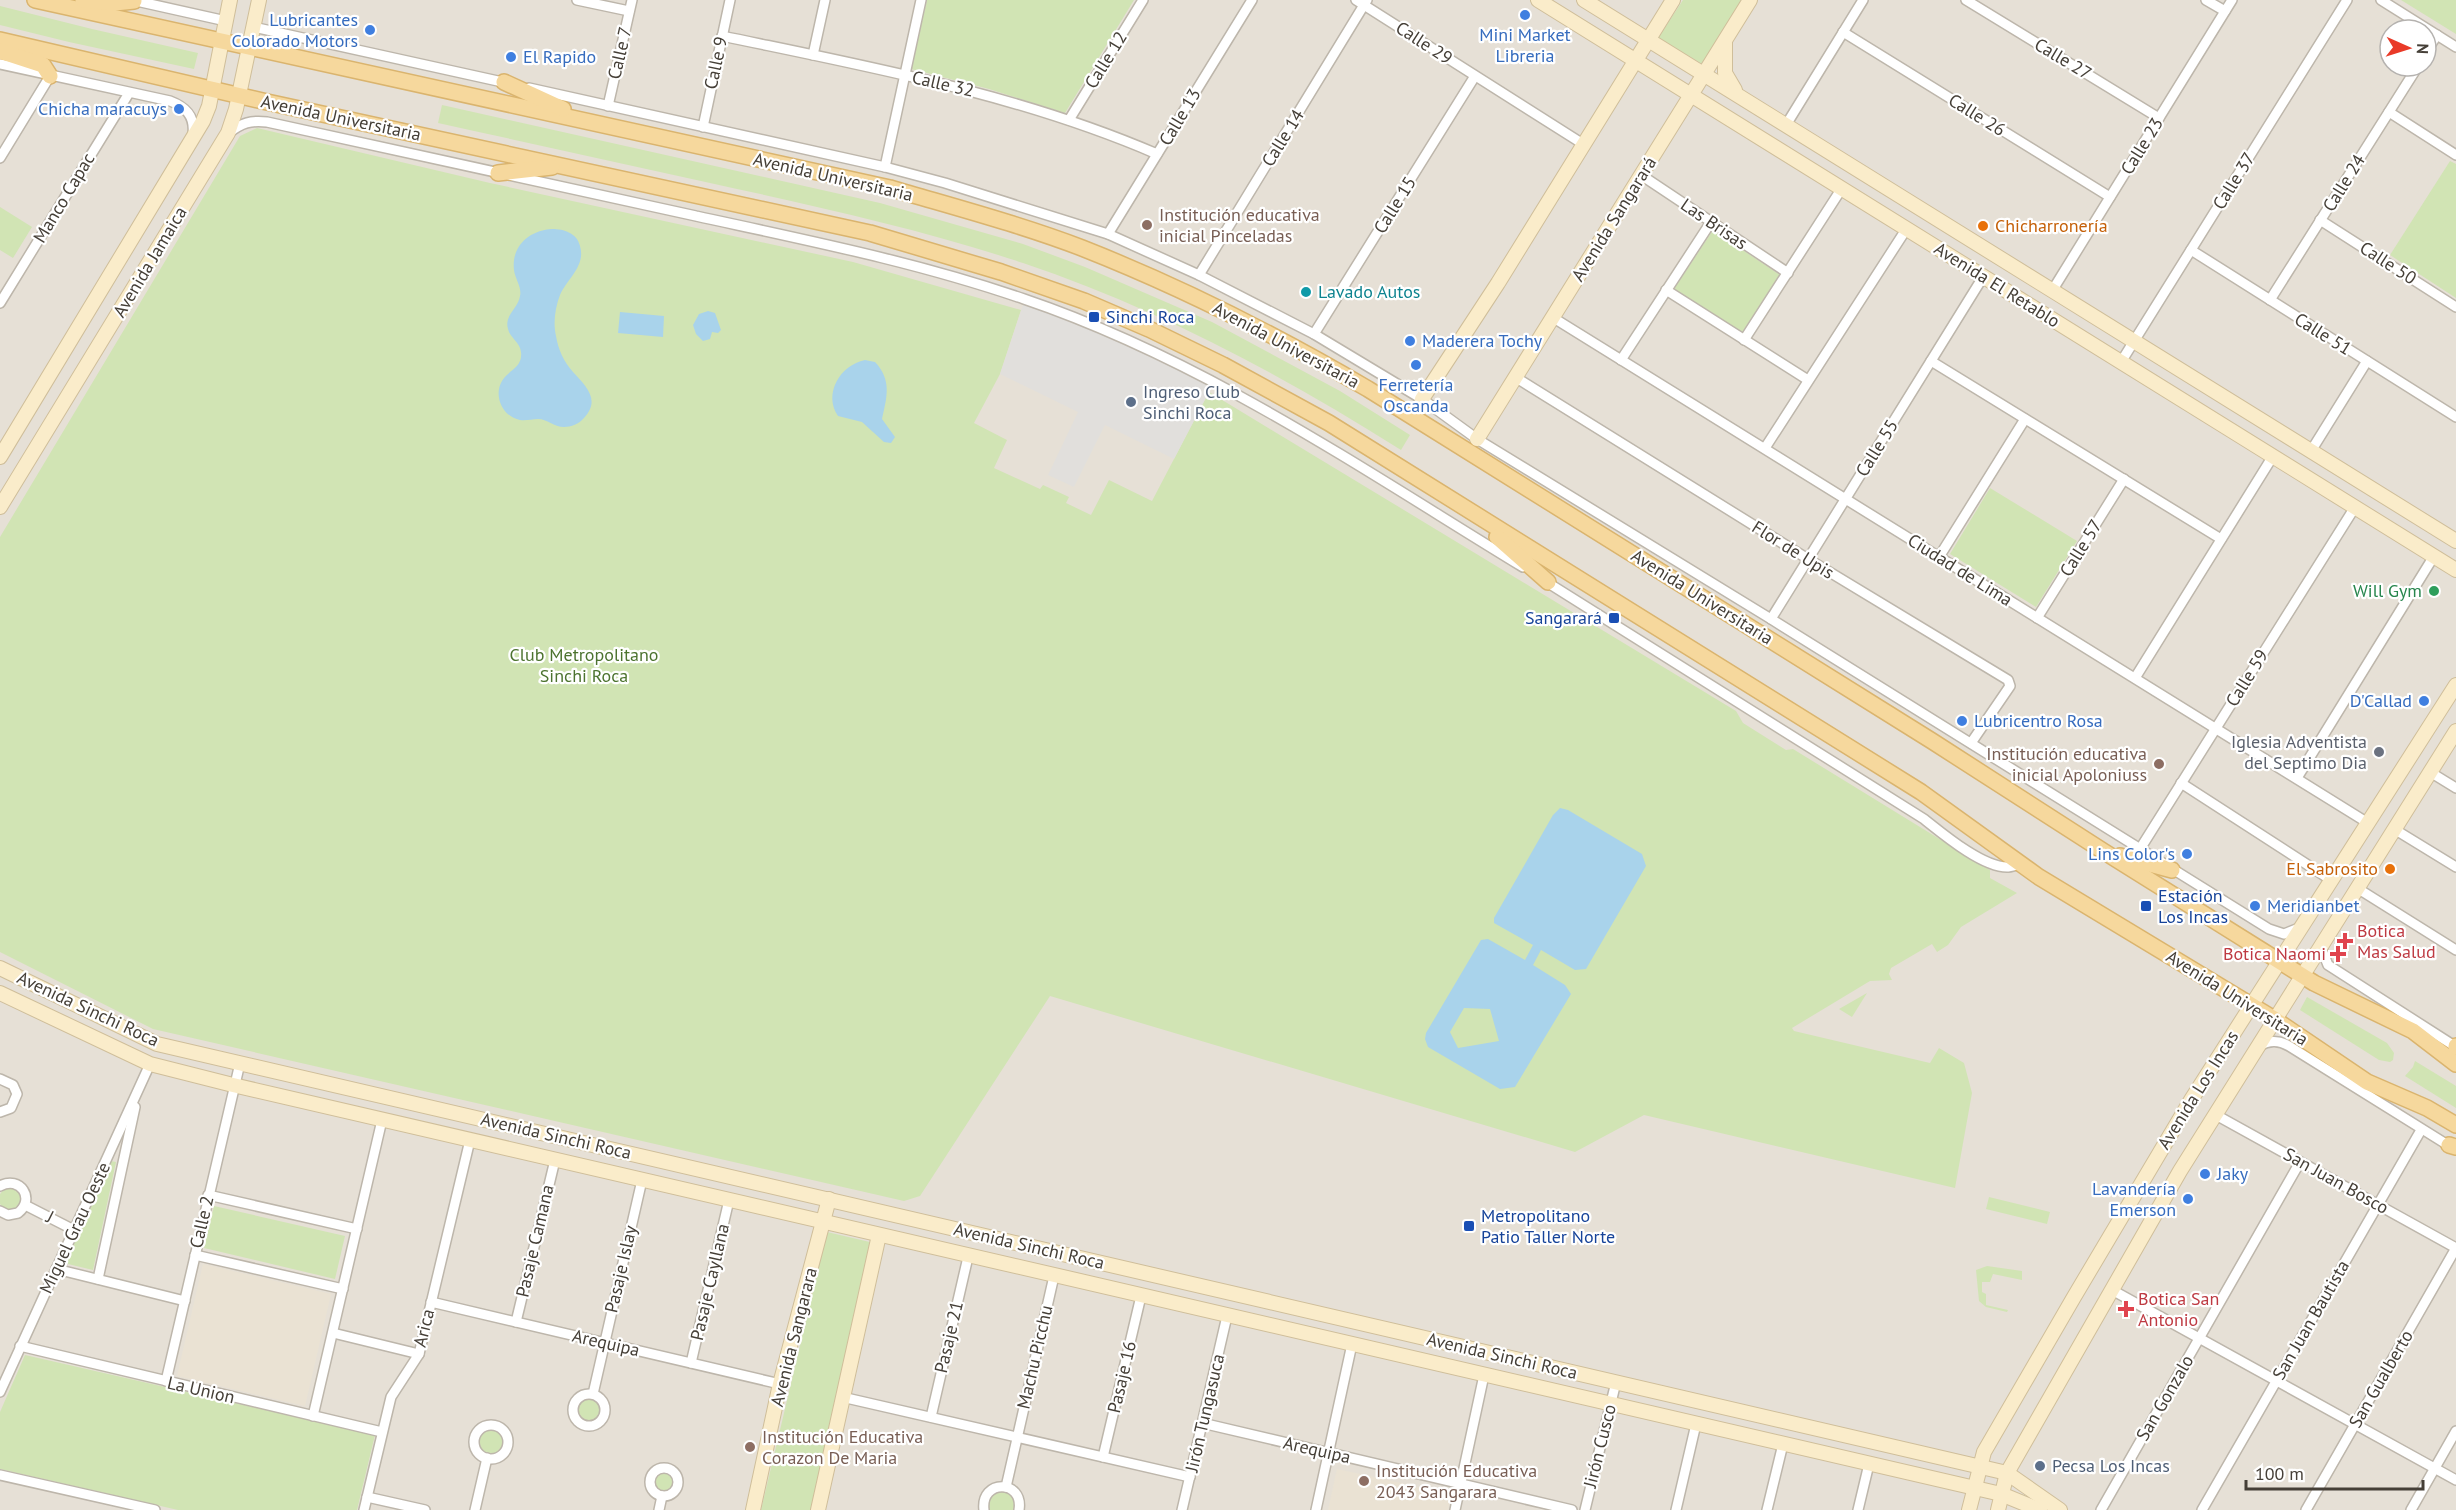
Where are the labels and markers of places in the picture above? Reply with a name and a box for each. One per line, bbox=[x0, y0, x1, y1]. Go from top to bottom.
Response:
place label: Lubricantes Colorado Motors bbox=[231, 8, 358, 52]
marker: Mini Market Libreria bbox=[1518, 8, 1532, 22]
marker: Lubricantes Colorado Motors bbox=[363, 23, 377, 37]
place label: Mini Market Libreria bbox=[1479, 23, 1571, 67]
place label: El Rapido bbox=[523, 45, 596, 68]
marker: El Rapido bbox=[504, 50, 518, 64]
place label: Chicha maracuys bbox=[38, 97, 167, 120]
marker: Chicha maracuys bbox=[172, 102, 186, 116]
place label: Institución educativa inicial Pinceladas bbox=[1159, 203, 1320, 247]
place label: Chicharronería bbox=[1995, 214, 2108, 237]
marker: Institución educativa inicial Pinceladas bbox=[1140, 218, 1154, 232]
marker: Chicharronería bbox=[1976, 219, 1990, 233]
place label: Lavado Autos bbox=[1318, 280, 1420, 303]
marker: Lavado Autos bbox=[1299, 285, 1313, 299]
place label: Sinchi Roca bbox=[1106, 305, 1194, 328]
marker: Sinchi Roca bbox=[1087, 310, 1101, 324]
place label: Maderera Tochy bbox=[1422, 329, 1543, 352]
marker: Maderera Tochy bbox=[1403, 334, 1417, 348]
marker: Ferretería Oscanda bbox=[1409, 358, 1423, 372]
place label: Ferretería Oscanda bbox=[1379, 373, 1453, 417]
place label: Ingreso Club Sinchi Roca bbox=[1143, 380, 1240, 424]
marker: Ingreso Club Sinchi Roca bbox=[1124, 395, 1138, 409]
place label: Will Gym bbox=[2353, 579, 2422, 602]
marker: Will Gym bbox=[2427, 584, 2441, 598]
place label: Sangarará bbox=[1525, 606, 1602, 629]
marker: Sangarará bbox=[1607, 611, 1621, 625]
place label: D'Callad bbox=[2350, 689, 2412, 712]
marker: D'Callad bbox=[2417, 694, 2431, 708]
place label: Lubricentro Rosa bbox=[1974, 709, 2103, 732]
marker: Lubricentro Rosa bbox=[1955, 714, 1969, 728]
place label: Iglesia Adventista del Septimo Dia bbox=[2231, 730, 2367, 774]
place label: Institución educativa inicial Apoloniuss bbox=[1986, 742, 2147, 786]
marker: Iglesia Adventista del Septimo Dia bbox=[2372, 745, 2386, 759]
marker: Institución educativa inicial Apoloniuss bbox=[2152, 757, 2166, 771]
place label: Lins Color's bbox=[2088, 842, 2175, 865]
marker: Lins Color's bbox=[2180, 847, 2194, 861]
place label: El Sabrosito bbox=[2286, 857, 2378, 880]
marker: El Sabrosito bbox=[2383, 862, 2397, 876]
place label: Estación Los Incas bbox=[2158, 884, 2228, 928]
place label: Meridianbet bbox=[2267, 894, 2360, 917]
marker: Estación Los Incas bbox=[2139, 899, 2153, 913]
marker: Meridianbet bbox=[2248, 899, 2262, 913]
place label: Botica Mas Salud bbox=[2357, 919, 2436, 963]
marker: Botica Mas Salud bbox=[2338, 934, 2352, 948]
place label: Botica Naomi bbox=[2223, 942, 2326, 965]
marker: Botica Naomi bbox=[2331, 947, 2345, 961]
place label: Jaky bbox=[2216, 1162, 2249, 1185]
marker: Jaky bbox=[2198, 1167, 2212, 1181]
place label: Lavandería Emerson bbox=[2092, 1177, 2176, 1221]
marker: Lavandería Emerson bbox=[2181, 1192, 2195, 1206]
place label: Metropolitano Patio Taller Norte bbox=[1481, 1204, 1615, 1248]
marker: Metropolitano Patio Taller Norte bbox=[1462, 1219, 1476, 1233]
place label: Botica San Antonio bbox=[2138, 1287, 2219, 1331]
marker: Botica San Antonio bbox=[2119, 1302, 2133, 1316]
place label: Institución Educativa Corazon De Maria bbox=[762, 1425, 923, 1469]
marker: Institución Educativa Corazon De Maria bbox=[743, 1440, 757, 1454]
place label: Pecsa Los Incas bbox=[2052, 1454, 2170, 1477]
place label: Institución Educativa 2043 Sangarara bbox=[1376, 1459, 1537, 1503]
marker: Pecsa Los Incas bbox=[2033, 1459, 2047, 1473]
marker: Institución Educativa 2043 Sangarara bbox=[1357, 1474, 1371, 1488]

